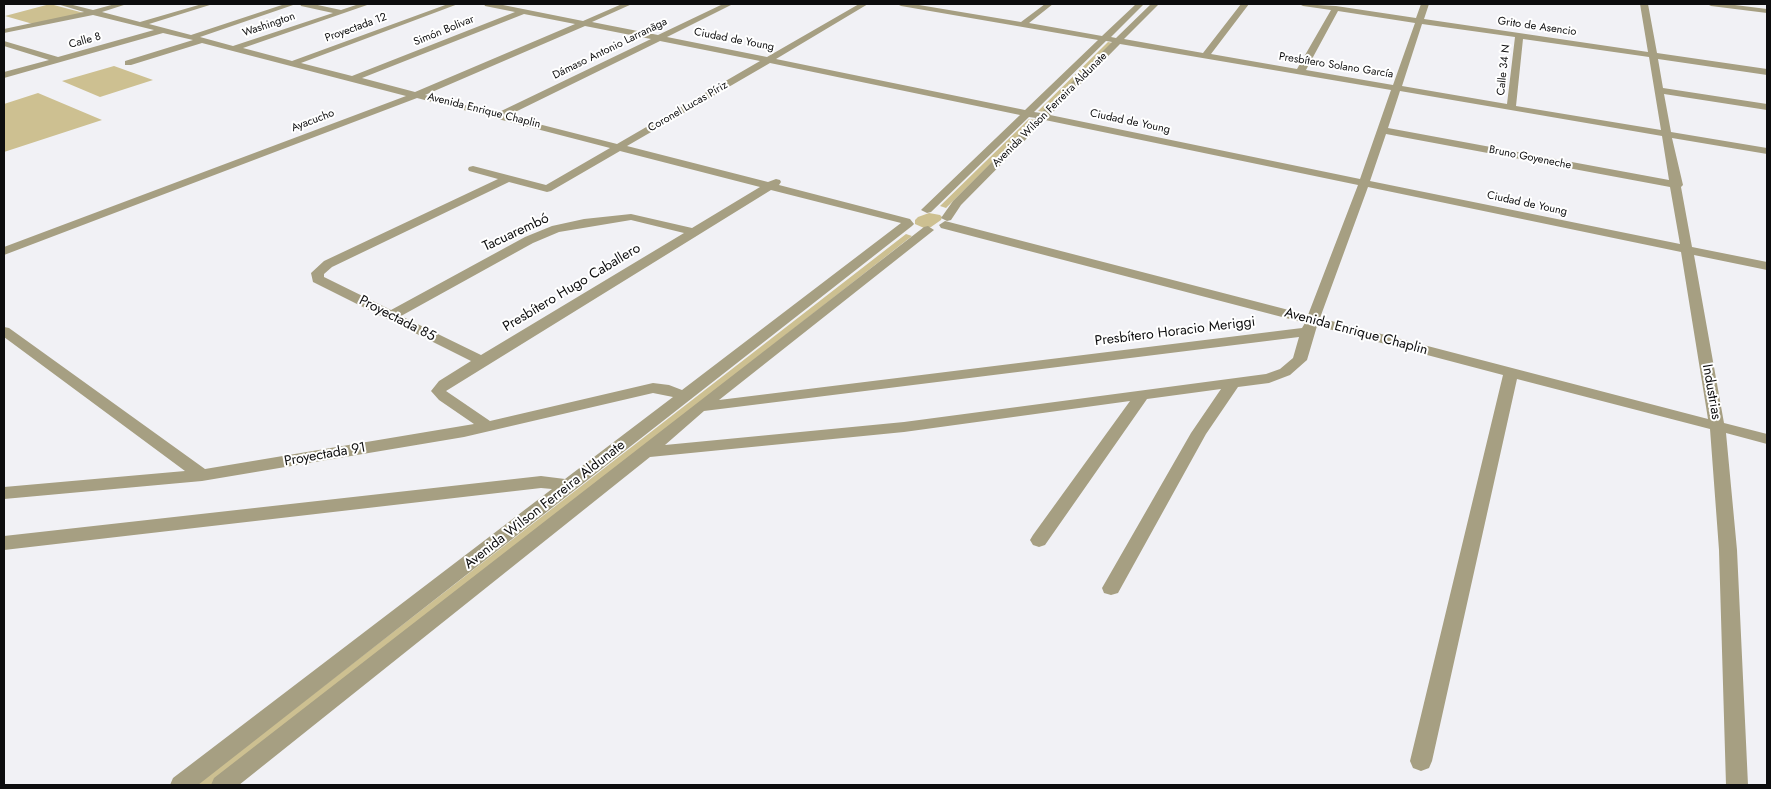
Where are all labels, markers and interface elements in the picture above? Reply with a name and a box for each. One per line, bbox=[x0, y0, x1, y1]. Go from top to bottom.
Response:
street label: Washington bbox=[241, 10, 297, 40]
street label: Proyectada 12 bbox=[323, 11, 389, 45]
street label: Simón Bolivar bbox=[412, 13, 476, 49]
street label: Dámaso Antonio Larranãga bbox=[551, 15, 669, 83]
street label: Grito de Asencio bbox=[1497, 15, 1577, 39]
street label: Ciudad de Young bbox=[693, 26, 775, 54]
street label: Calle 8 bbox=[67, 30, 103, 52]
street label: Calle 34 N bbox=[1495, 44, 1513, 96]
street label: Avenida Wilson Ferreira Aldunate bbox=[990, 50, 1110, 170]
street label: Presbítero Solano García bbox=[1278, 50, 1394, 82]
street label: Coronel Lucas Píriz bbox=[646, 79, 730, 135]
street label: Avenida Enrique Chaplin bbox=[426, 91, 542, 131]
street label: Ayacucho bbox=[290, 107, 336, 135]
street label: Ciudad de Young bbox=[1089, 107, 1171, 137]
street label: Bruno Goyeneche bbox=[1488, 144, 1572, 172]
street label: Ciudad de Young bbox=[1486, 189, 1568, 219]
street label: Tacuarembó bbox=[480, 210, 552, 256]
street label: Presbítero Hugo Caballero bbox=[500, 240, 644, 336]
street label: Proyectada 85 bbox=[356, 292, 438, 346]
street label: Avenida Enrique Chaplin bbox=[1282, 305, 1430, 359]
street label: Presbítero Horacio Meriggi bbox=[1094, 314, 1256, 350]
street label: Industrias bbox=[1698, 363, 1724, 421]
street label: Avenida Wilson Ferreira Aldunate bbox=[461, 437, 629, 573]
street label: Proyectada 91 bbox=[283, 440, 367, 470]

